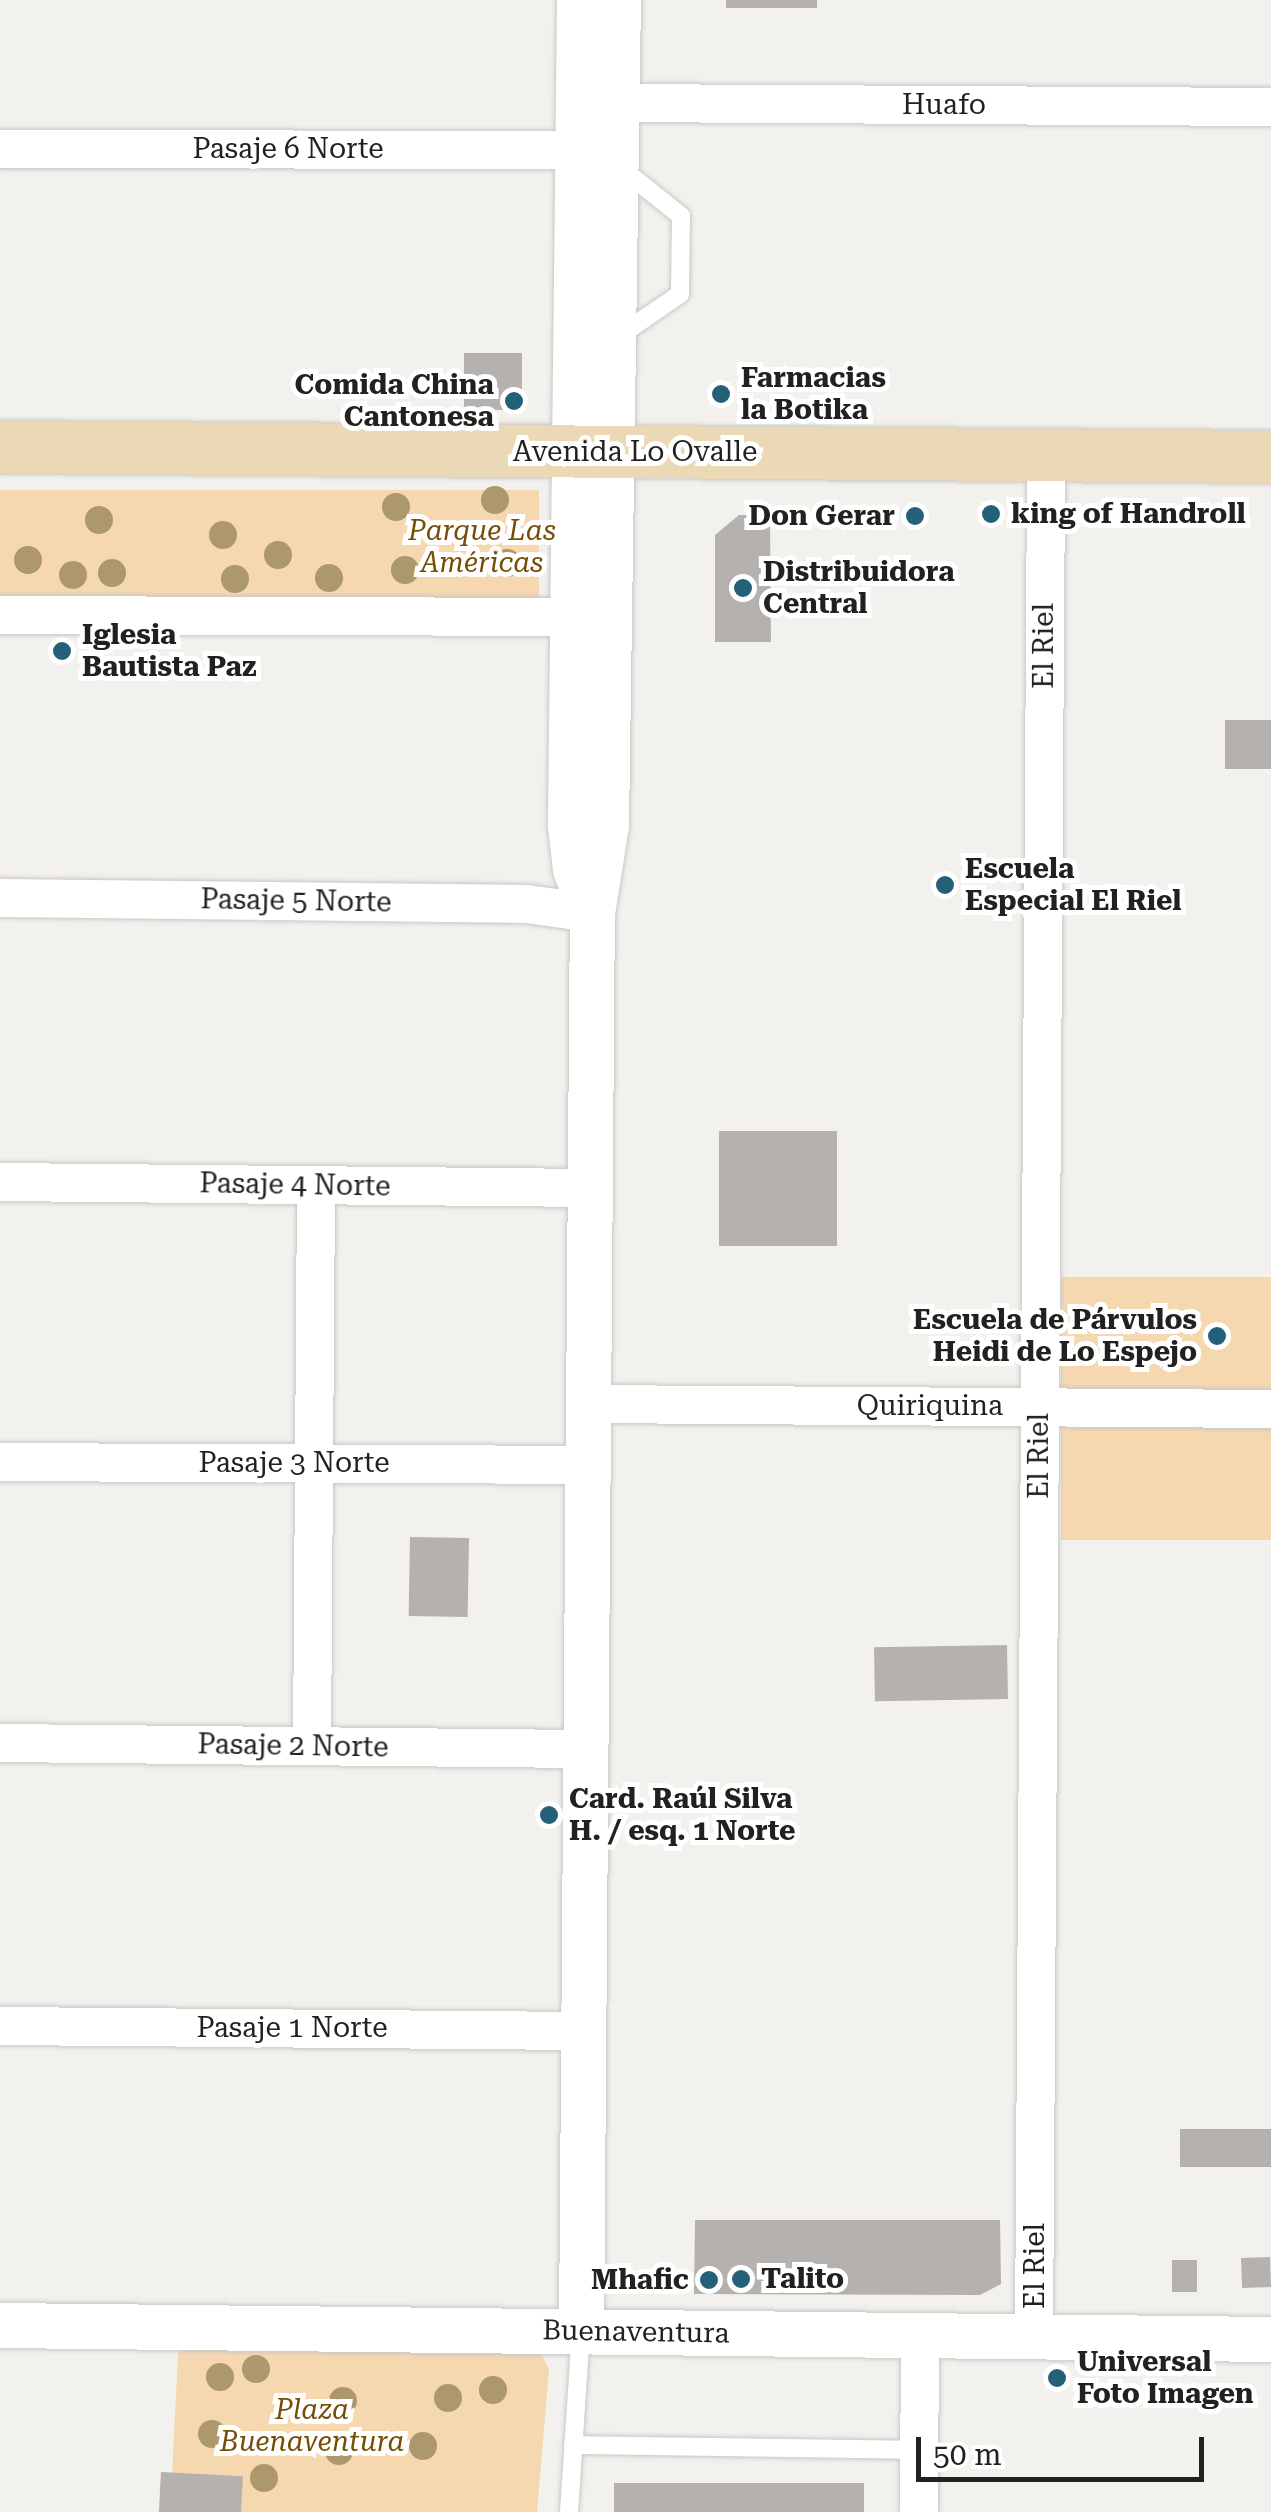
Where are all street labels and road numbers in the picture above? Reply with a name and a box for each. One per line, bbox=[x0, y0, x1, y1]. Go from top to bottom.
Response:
street label: Huafo bbox=[902, 88, 986, 122]
street label: Pasaje 6 Norte bbox=[192, 132, 384, 166]
street label: Avenida Lo Ovalle bbox=[513, 435, 757, 469]
street label: El Riel bbox=[1027, 603, 1061, 689]
street label: Pasaje 5 Norte bbox=[200, 883, 392, 919]
street label: Pasaje 4 Norte bbox=[199, 1167, 391, 1203]
street label: Quiriquina bbox=[857, 1389, 1003, 1423]
street label: El Riel bbox=[1022, 1413, 1056, 1499]
street label: Pasaje 3 Norte bbox=[198, 1446, 390, 1480]
street label: Pasaje 2 Norte bbox=[197, 1728, 389, 1764]
street label: Pasaje 1 Norte bbox=[196, 2011, 388, 2045]
street label: El Riel bbox=[1018, 2223, 1052, 2309]
street label: Buenaventura bbox=[542, 2314, 730, 2350]

